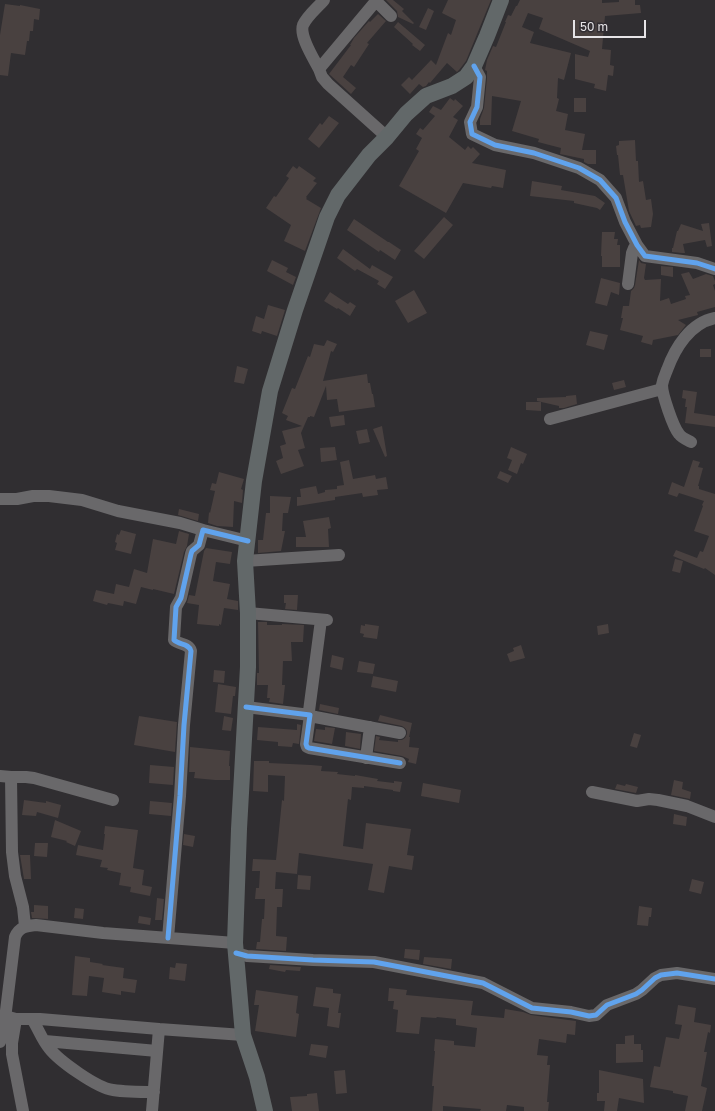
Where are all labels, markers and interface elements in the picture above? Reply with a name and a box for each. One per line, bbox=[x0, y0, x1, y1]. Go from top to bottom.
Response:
scale bar bbox=[575, 12, 648, 38]
text: 50 m bbox=[580, 19, 608, 34]

